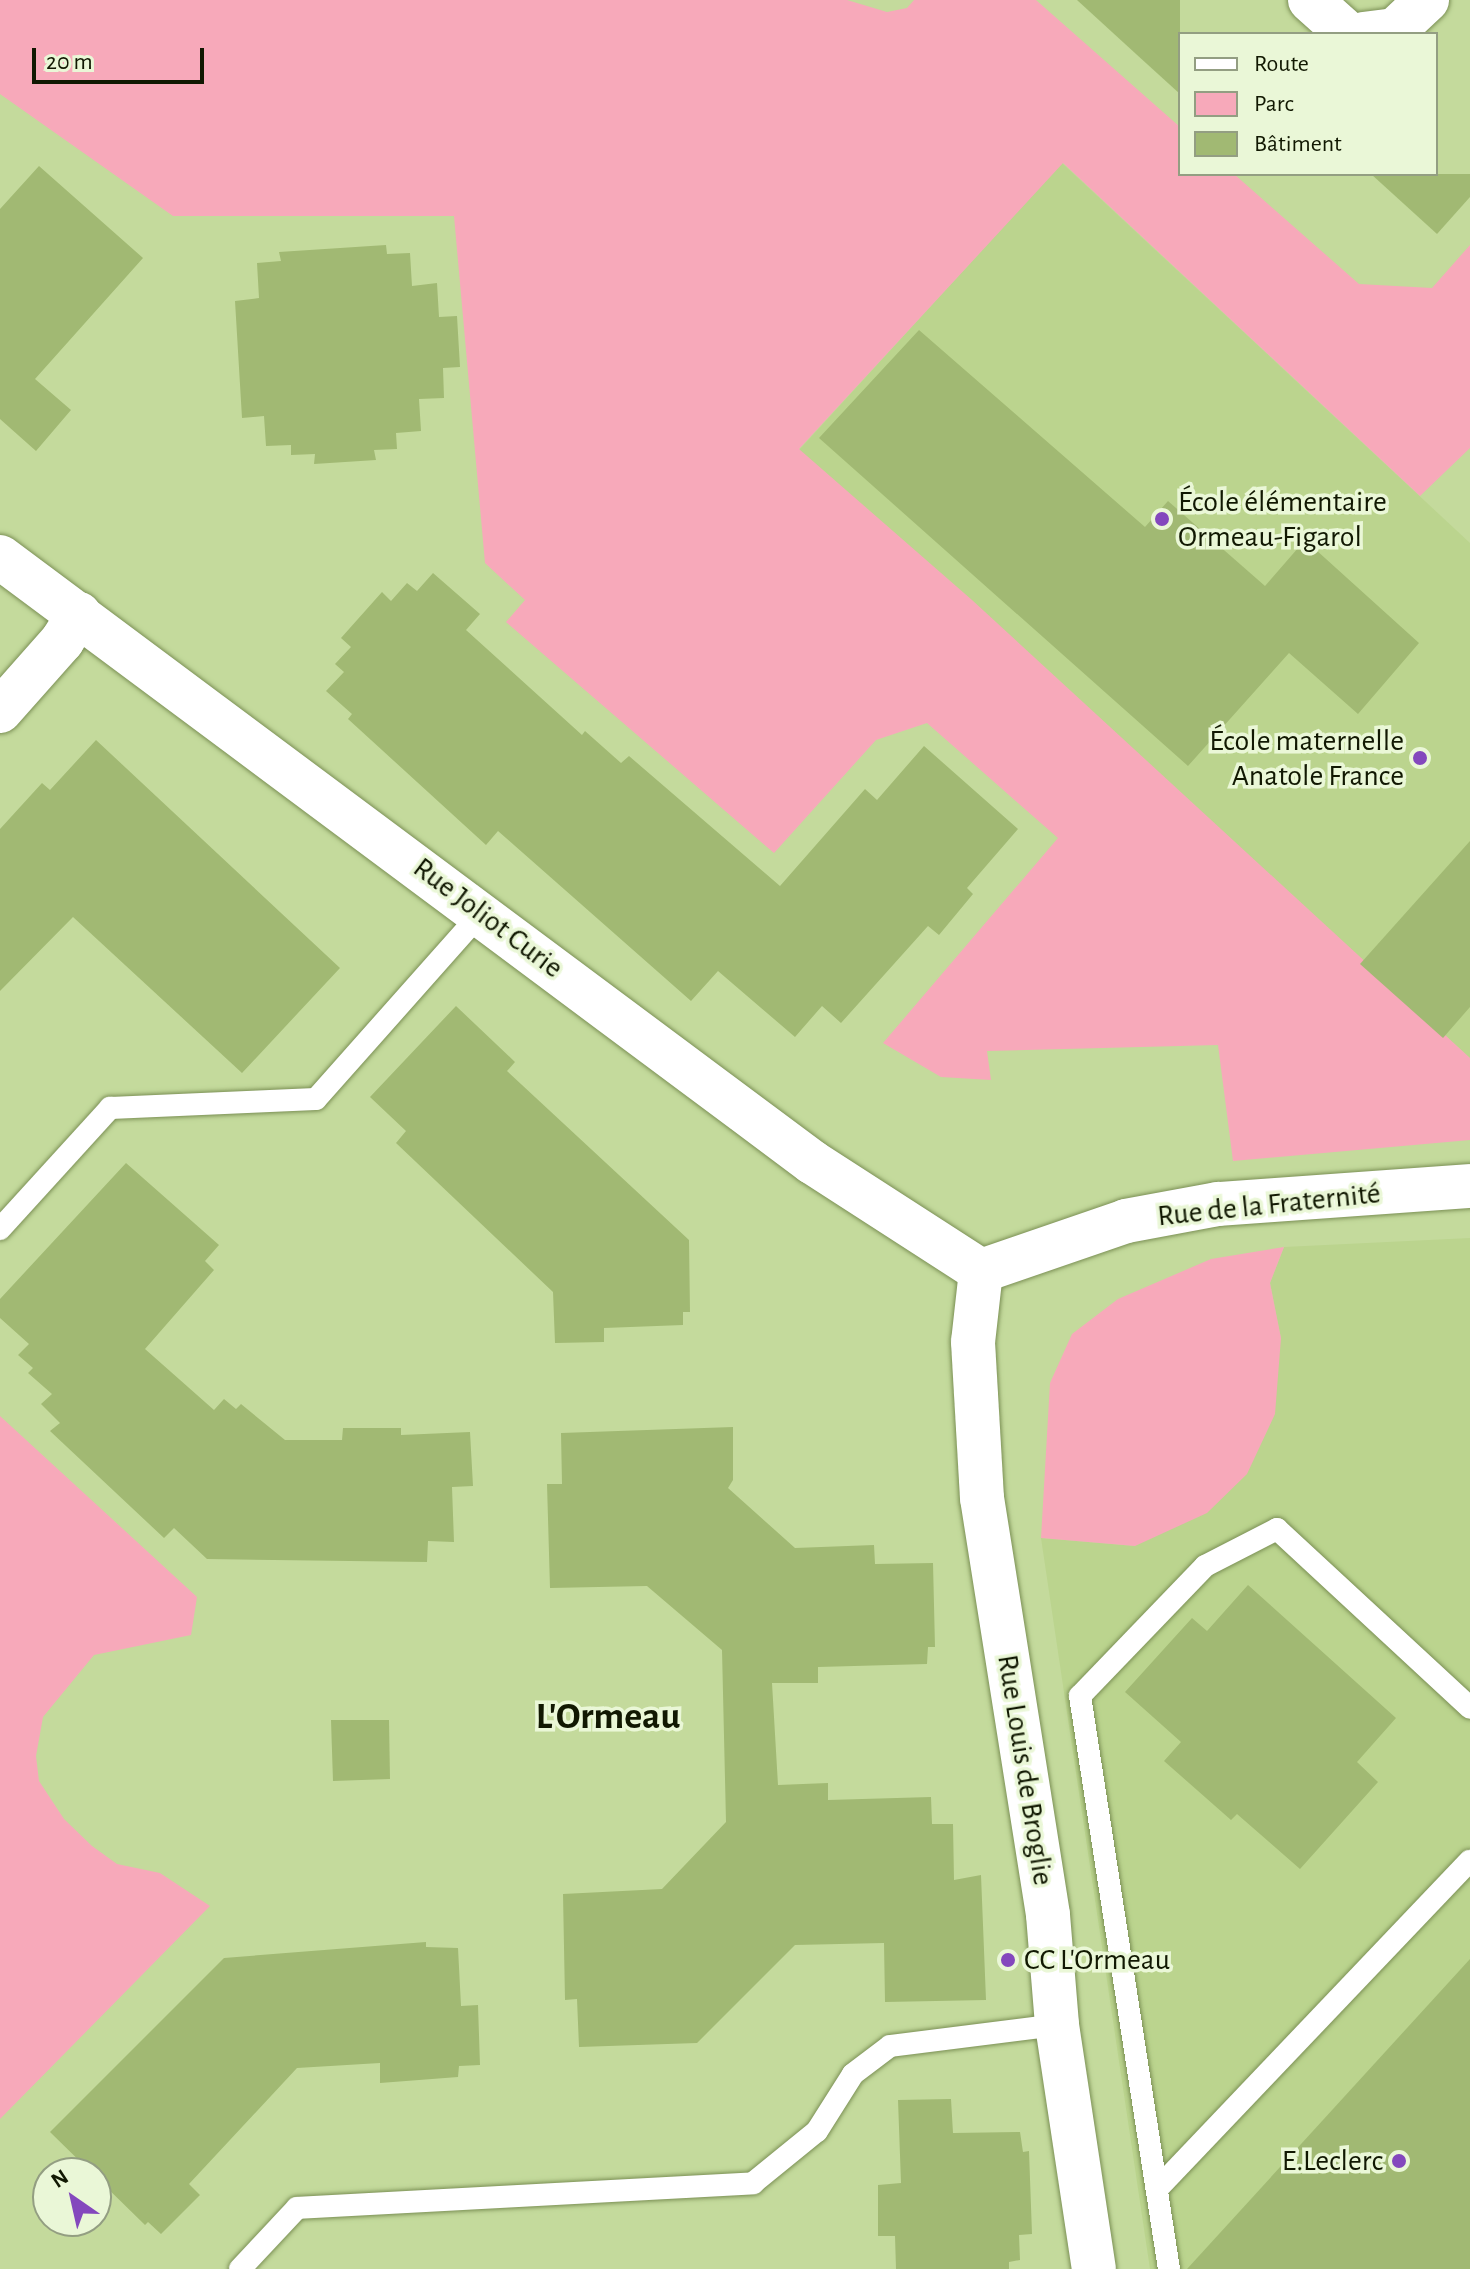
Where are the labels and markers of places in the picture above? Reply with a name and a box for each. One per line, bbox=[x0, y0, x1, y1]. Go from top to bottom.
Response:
place label: École élémentaire Ormeau-Figarol bbox=[1178, 484, 1387, 554]
marker: École élémentaire Ormeau-Figarol bbox=[1153, 510, 1171, 528]
place label: École maternelle Anatole France bbox=[1209, 723, 1404, 794]
marker: École maternelle Anatole France bbox=[1411, 749, 1429, 767]
place label: CC L'Ormeau bbox=[1024, 1942, 1170, 1978]
marker: CC L'Ormeau bbox=[999, 1951, 1017, 1969]
place label: E.Leclerc bbox=[1282, 2143, 1383, 2179]
marker: E.Leclerc bbox=[1390, 2152, 1408, 2170]

